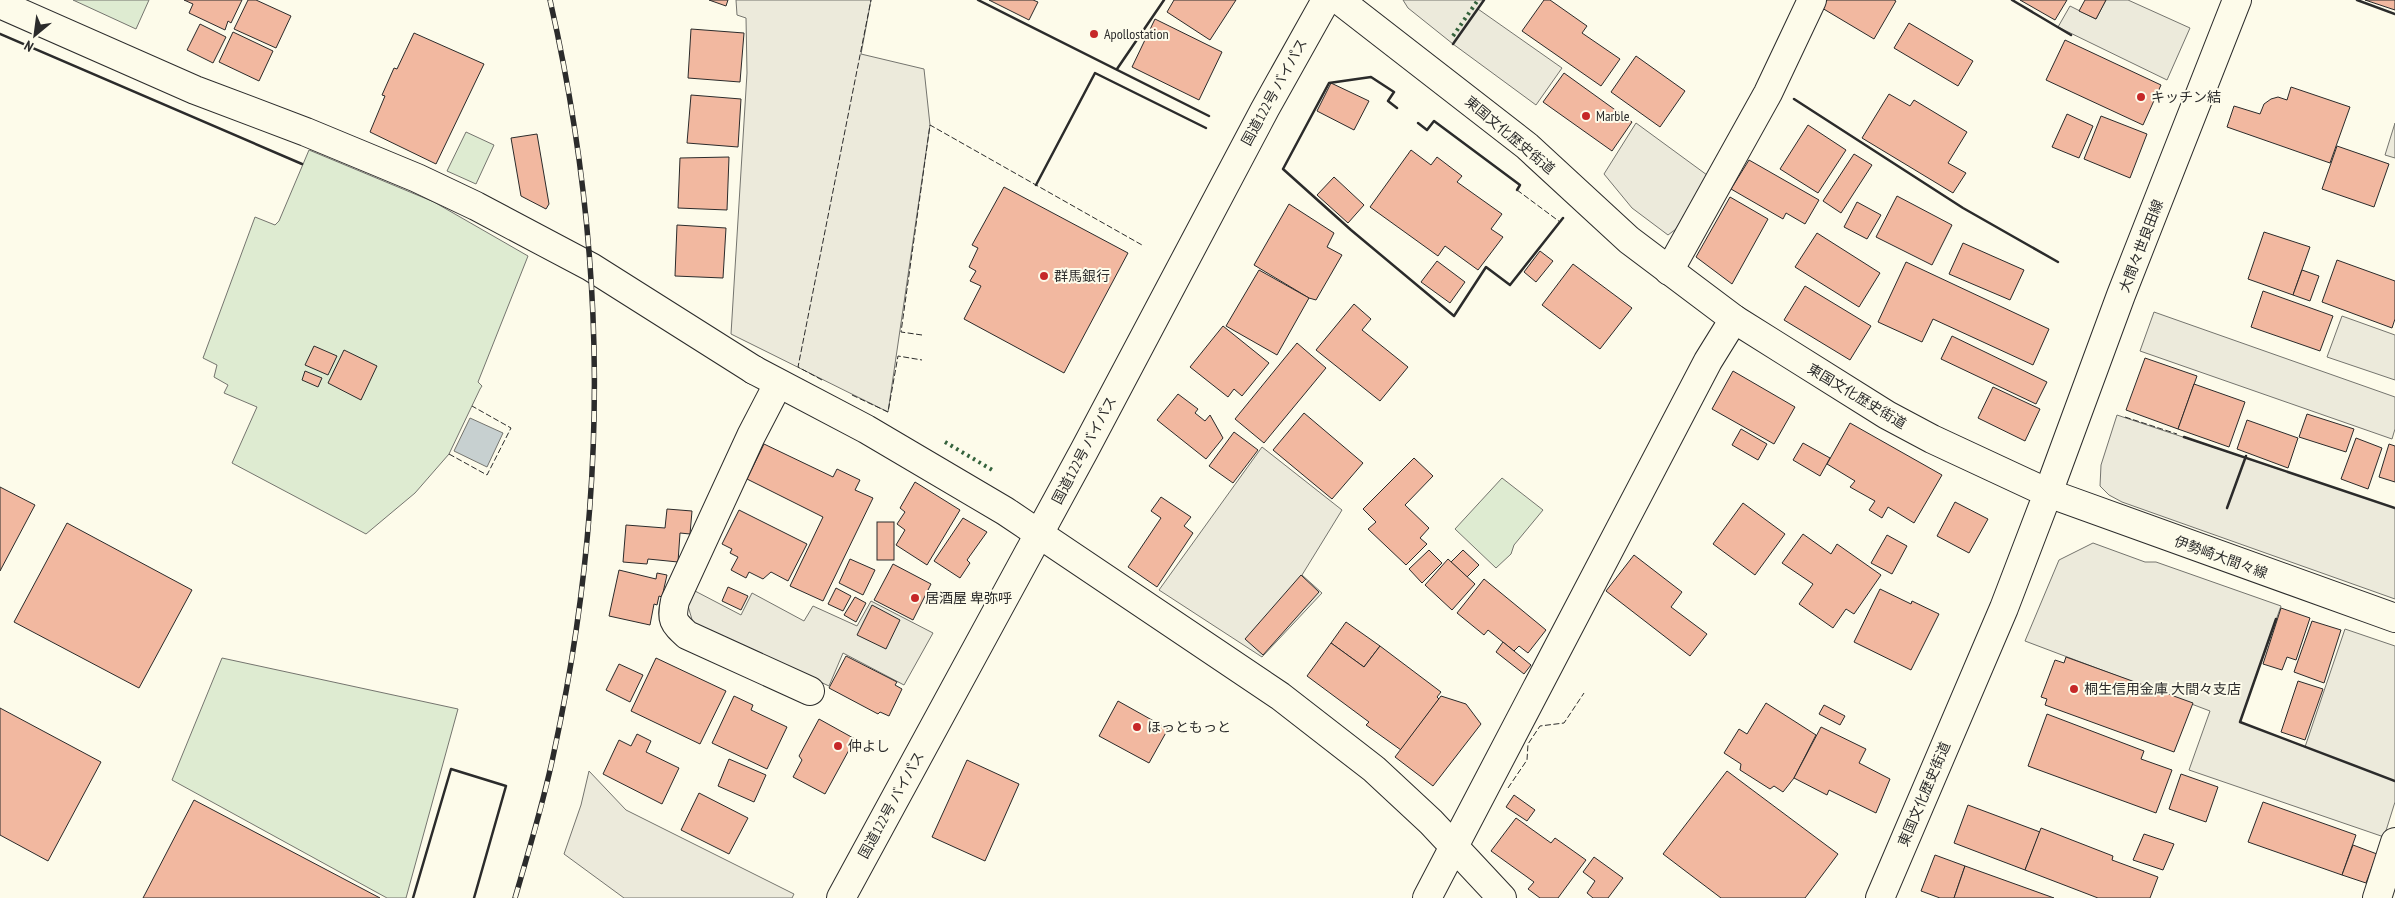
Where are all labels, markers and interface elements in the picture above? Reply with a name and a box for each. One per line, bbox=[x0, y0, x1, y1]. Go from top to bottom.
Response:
north arrow bbox=[10, 10, 60, 60]
place label: Apollostation bbox=[1104, 25, 1169, 43]
marker: Apollostation bbox=[1088, 28, 1100, 40]
street label: 国道122号 バイパス bbox=[1237, 35, 1311, 149]
text: N bbox=[21, 37, 36, 56]
place label: キッチン結 bbox=[2151, 88, 2221, 106]
marker: キッチン結 bbox=[2135, 91, 2147, 103]
street label: 東国文化歴史街道 bbox=[1461, 92, 1559, 178]
place label: Marble bbox=[1596, 107, 1630, 125]
marker: Marble bbox=[1580, 110, 1592, 122]
street label: 大間々世良田線 bbox=[2115, 197, 2167, 295]
place label: 群馬銀行 bbox=[1054, 267, 1110, 285]
marker: 群馬銀行 bbox=[1038, 270, 1050, 282]
street label: 東国文化歴史街道 bbox=[1804, 359, 1910, 433]
street label: 国道122号 バイパス bbox=[1048, 393, 1120, 507]
street label: 伊勢崎大間々線 bbox=[2172, 532, 2270, 582]
place label: 居酒屋 卑弥呼 bbox=[925, 589, 1012, 607]
marker: 居酒屋 卑弥呼 bbox=[909, 592, 921, 604]
place label: 桐生信用金庫 大間々支店 bbox=[2084, 680, 2241, 698]
marker: 桐生信用金庫 大間々支店 bbox=[2068, 683, 2080, 695]
place label: ほっともっと bbox=[1147, 718, 1231, 736]
marker: ほっともっと bbox=[1131, 721, 1143, 733]
place label: 仲よし bbox=[848, 737, 890, 755]
street label: 東国文化歴史街道 bbox=[1894, 739, 1954, 849]
marker: 仲よし bbox=[832, 740, 844, 752]
street label: 国道122号 バイパス bbox=[854, 748, 928, 862]

